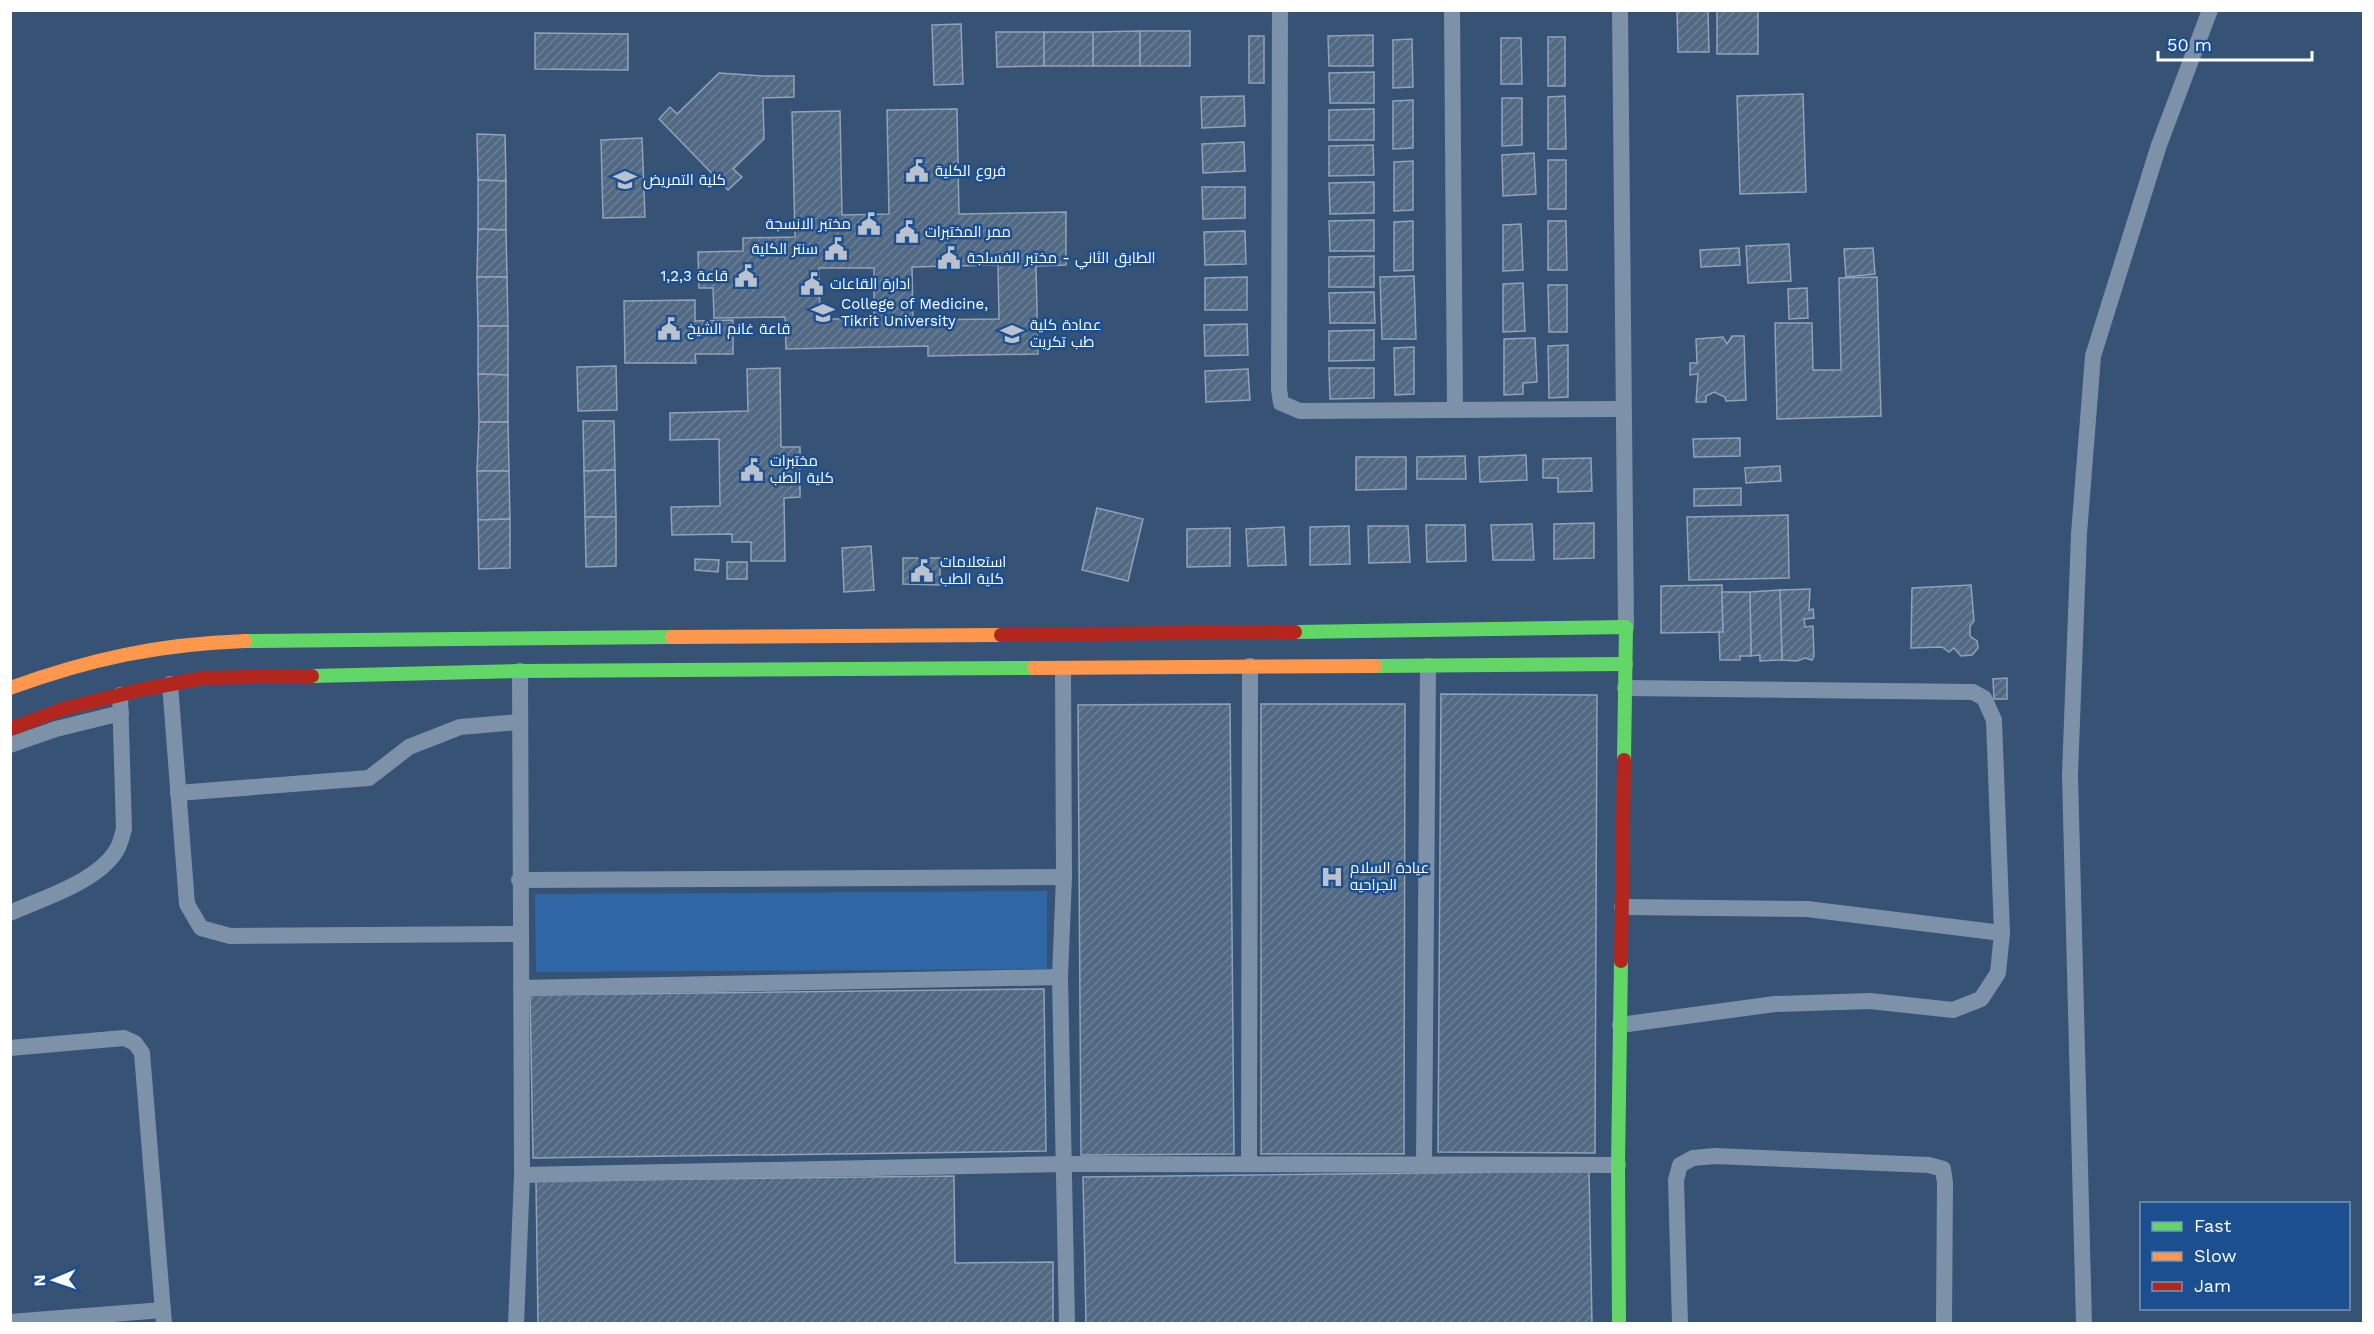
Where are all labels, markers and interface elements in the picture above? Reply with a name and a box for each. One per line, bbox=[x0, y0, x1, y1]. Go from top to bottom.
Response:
scale bar bbox=[2158, 24, 2312, 62]
text: 50 m bbox=[2167, 34, 2212, 55]
public building icon: فروع الكلية bbox=[904, 158, 930, 184]
place label: فروع الكلية bbox=[935, 162, 1006, 182]
school or university icon: كلية التمريض bbox=[612, 167, 638, 193]
place label: كلية التمريض bbox=[643, 171, 726, 190]
public building icon: مختبر الانسجة bbox=[856, 211, 882, 237]
place label: مختبر الانسجة bbox=[766, 215, 851, 233]
public building icon: ممر المختبرات bbox=[894, 219, 920, 245]
place label: ممر المختبرات bbox=[925, 223, 1011, 241]
public building icon: سنتر الكلية bbox=[823, 236, 849, 262]
place label: سنتر الكلية bbox=[751, 240, 818, 258]
public building icon: الطابق الثاني - مختبر الفسلجة bbox=[936, 245, 962, 271]
place label: الطابق الثاني - مختبر الفسلجة bbox=[967, 249, 1156, 270]
public building icon: قاعة 1,2,3 bbox=[733, 263, 759, 289]
place label: قاعة 1,2,3 bbox=[660, 267, 728, 285]
public building icon: ادارة القاعات bbox=[799, 271, 825, 297]
place label: ادارة القاعات bbox=[830, 275, 910, 293]
place label: College of Medicine, Tikrit University bbox=[841, 295, 988, 330]
school or university icon: College of Medicine, Tikrit University bbox=[810, 300, 836, 326]
public building icon: قاعة غانم الشيخ bbox=[656, 316, 682, 342]
place label: عمادة كلية طب تكريت bbox=[1030, 316, 1102, 351]
place label: قاعة غانم الشيخ bbox=[687, 320, 790, 340]
school or university icon: عمادة كلية طب تكريت bbox=[999, 321, 1025, 347]
place label: مختبرات كلية الطب bbox=[770, 452, 834, 487]
public building icon: مختبرات كلية الطب bbox=[739, 457, 765, 483]
place label: استعلامات كلية الطب bbox=[940, 553, 1006, 588]
public building icon: استعلامات كلية الطب bbox=[909, 558, 935, 584]
place label: عيادة السلام الجراحيه bbox=[1350, 859, 1429, 894]
hospital icon: عيادة السلام الجراحيه bbox=[1319, 864, 1345, 890]
legend bbox=[2140, 1202, 2350, 1310]
text: Fast bbox=[2194, 1215, 2232, 1236]
text: Slow bbox=[2194, 1245, 2237, 1266]
north arrow bbox=[24, 1250, 84, 1310]
text: N bbox=[30, 1274, 49, 1287]
text: Jam bbox=[2194, 1275, 2231, 1296]

